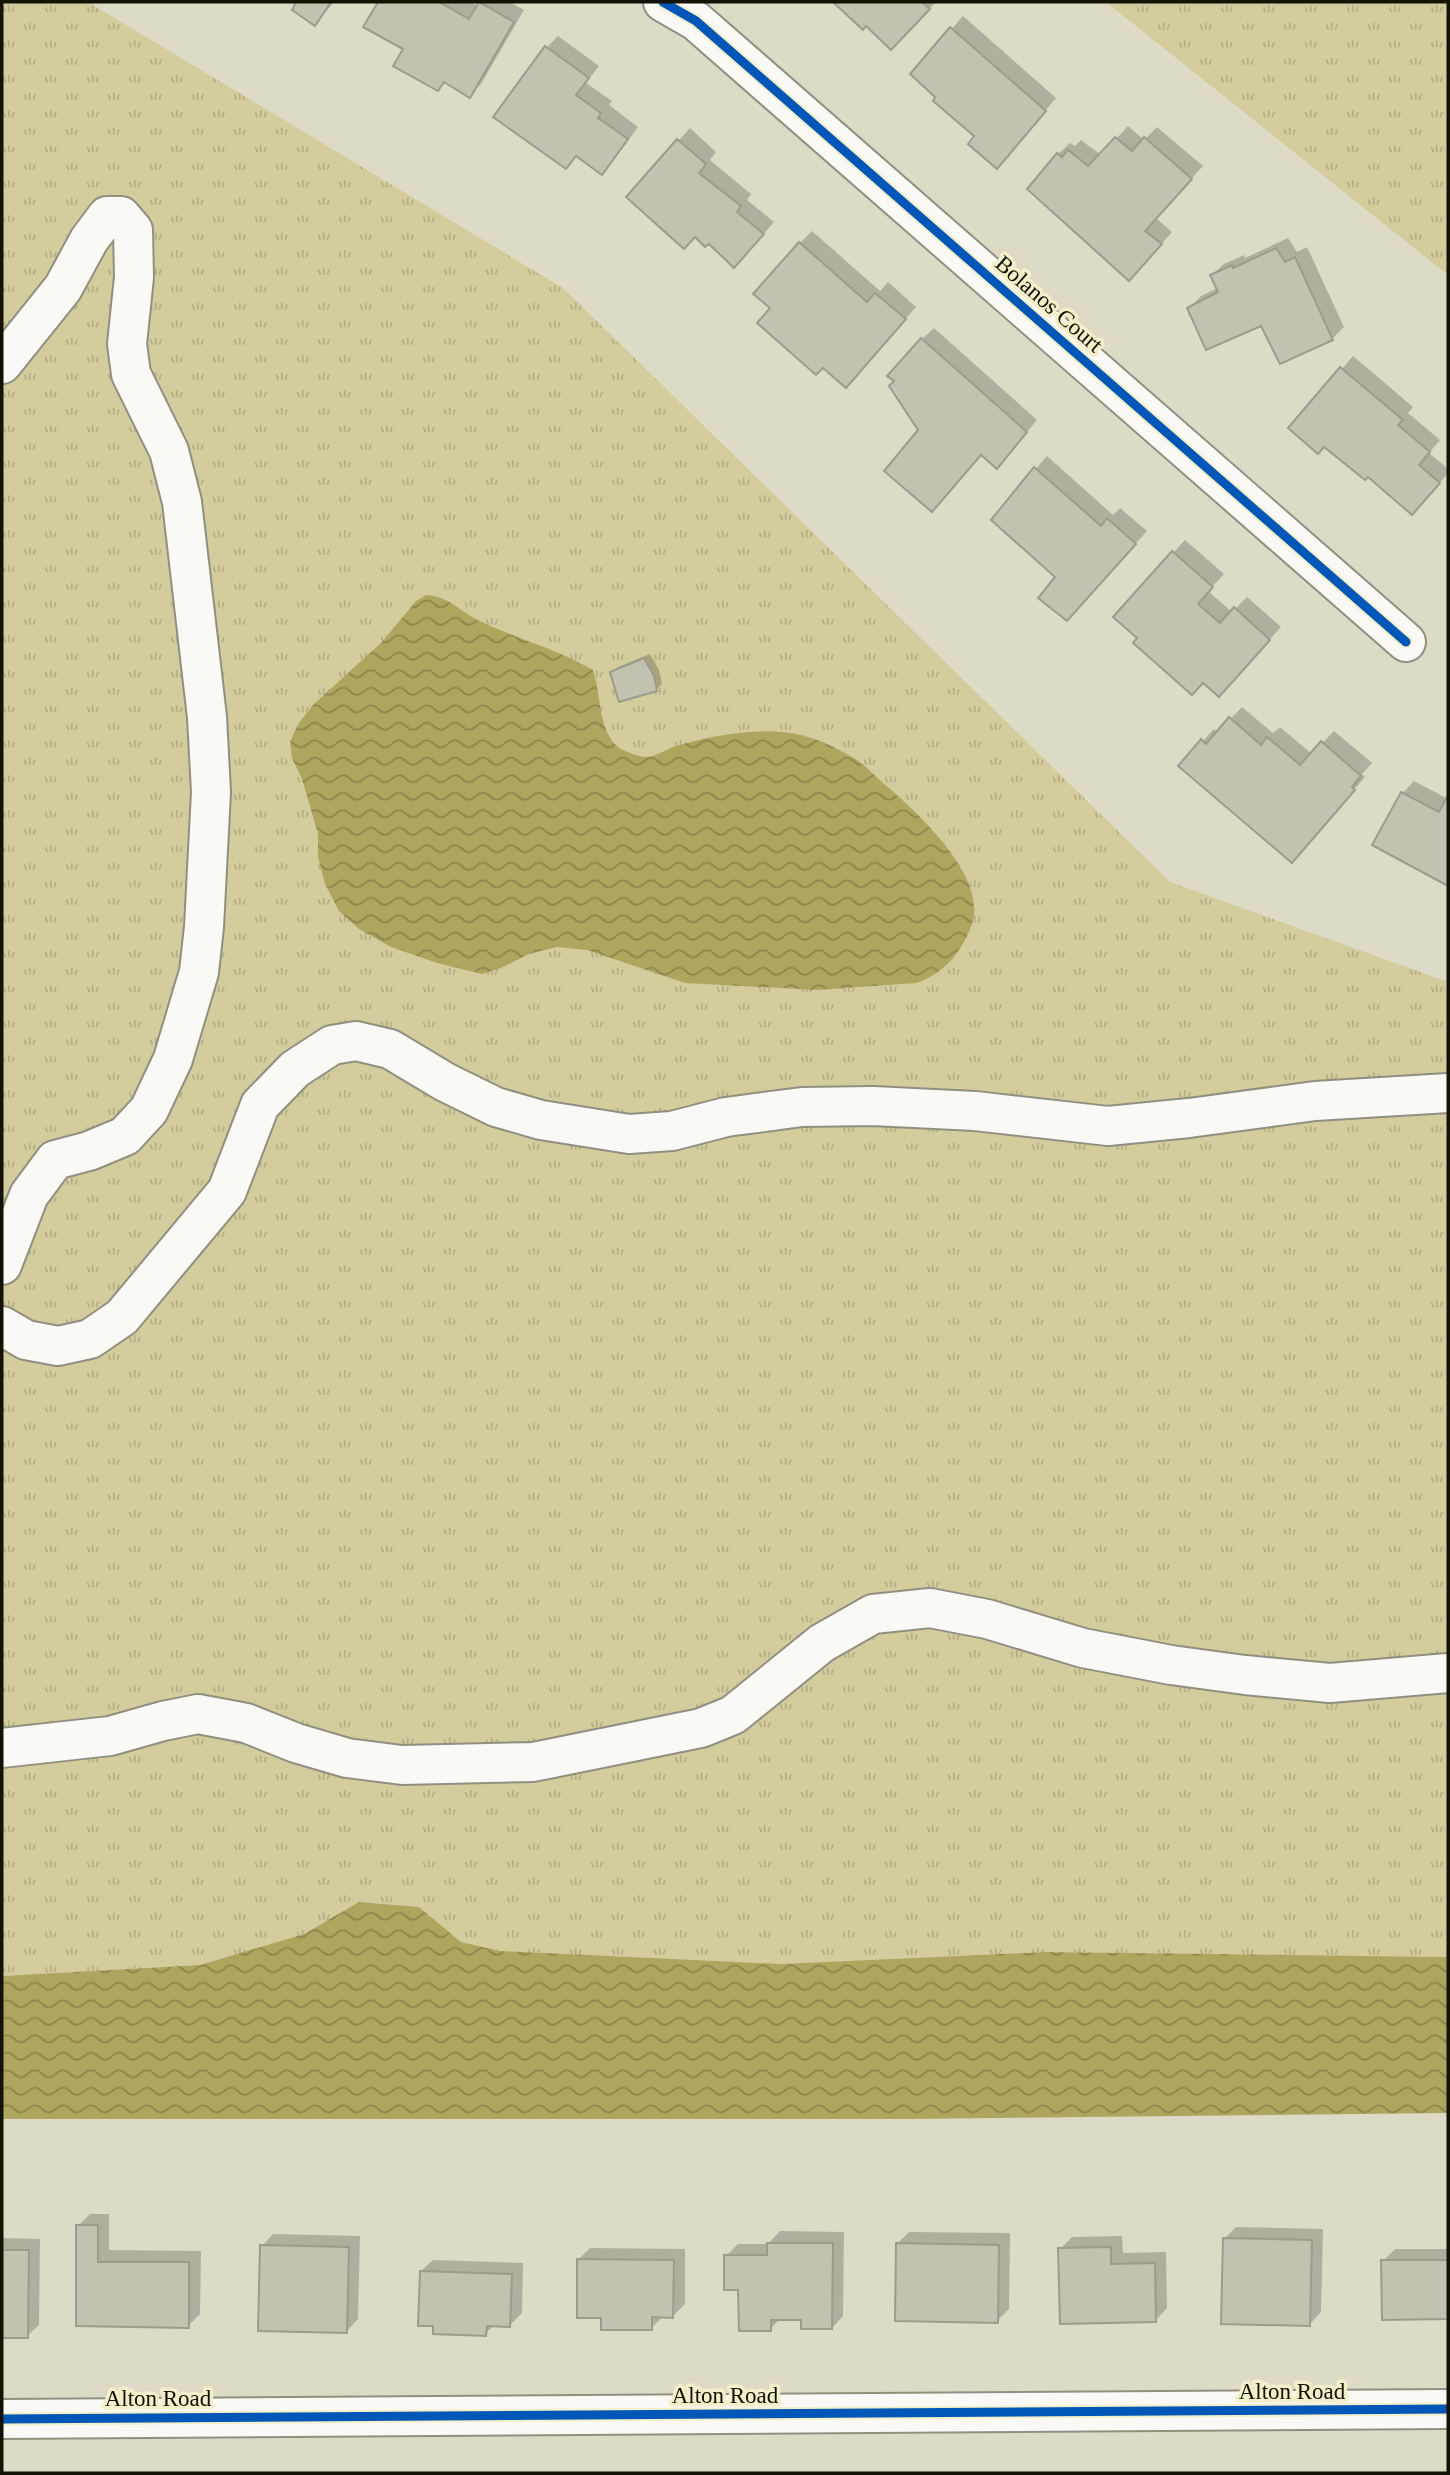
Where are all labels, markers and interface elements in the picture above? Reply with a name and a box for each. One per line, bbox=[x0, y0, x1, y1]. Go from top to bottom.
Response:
street label: Bolanos Court bbox=[990, 251, 1108, 358]
street label: Alton Road bbox=[1239, 2379, 1346, 2404]
street label: Alton Road bbox=[672, 2383, 779, 2408]
street label: Alton Road bbox=[105, 2386, 212, 2411]

